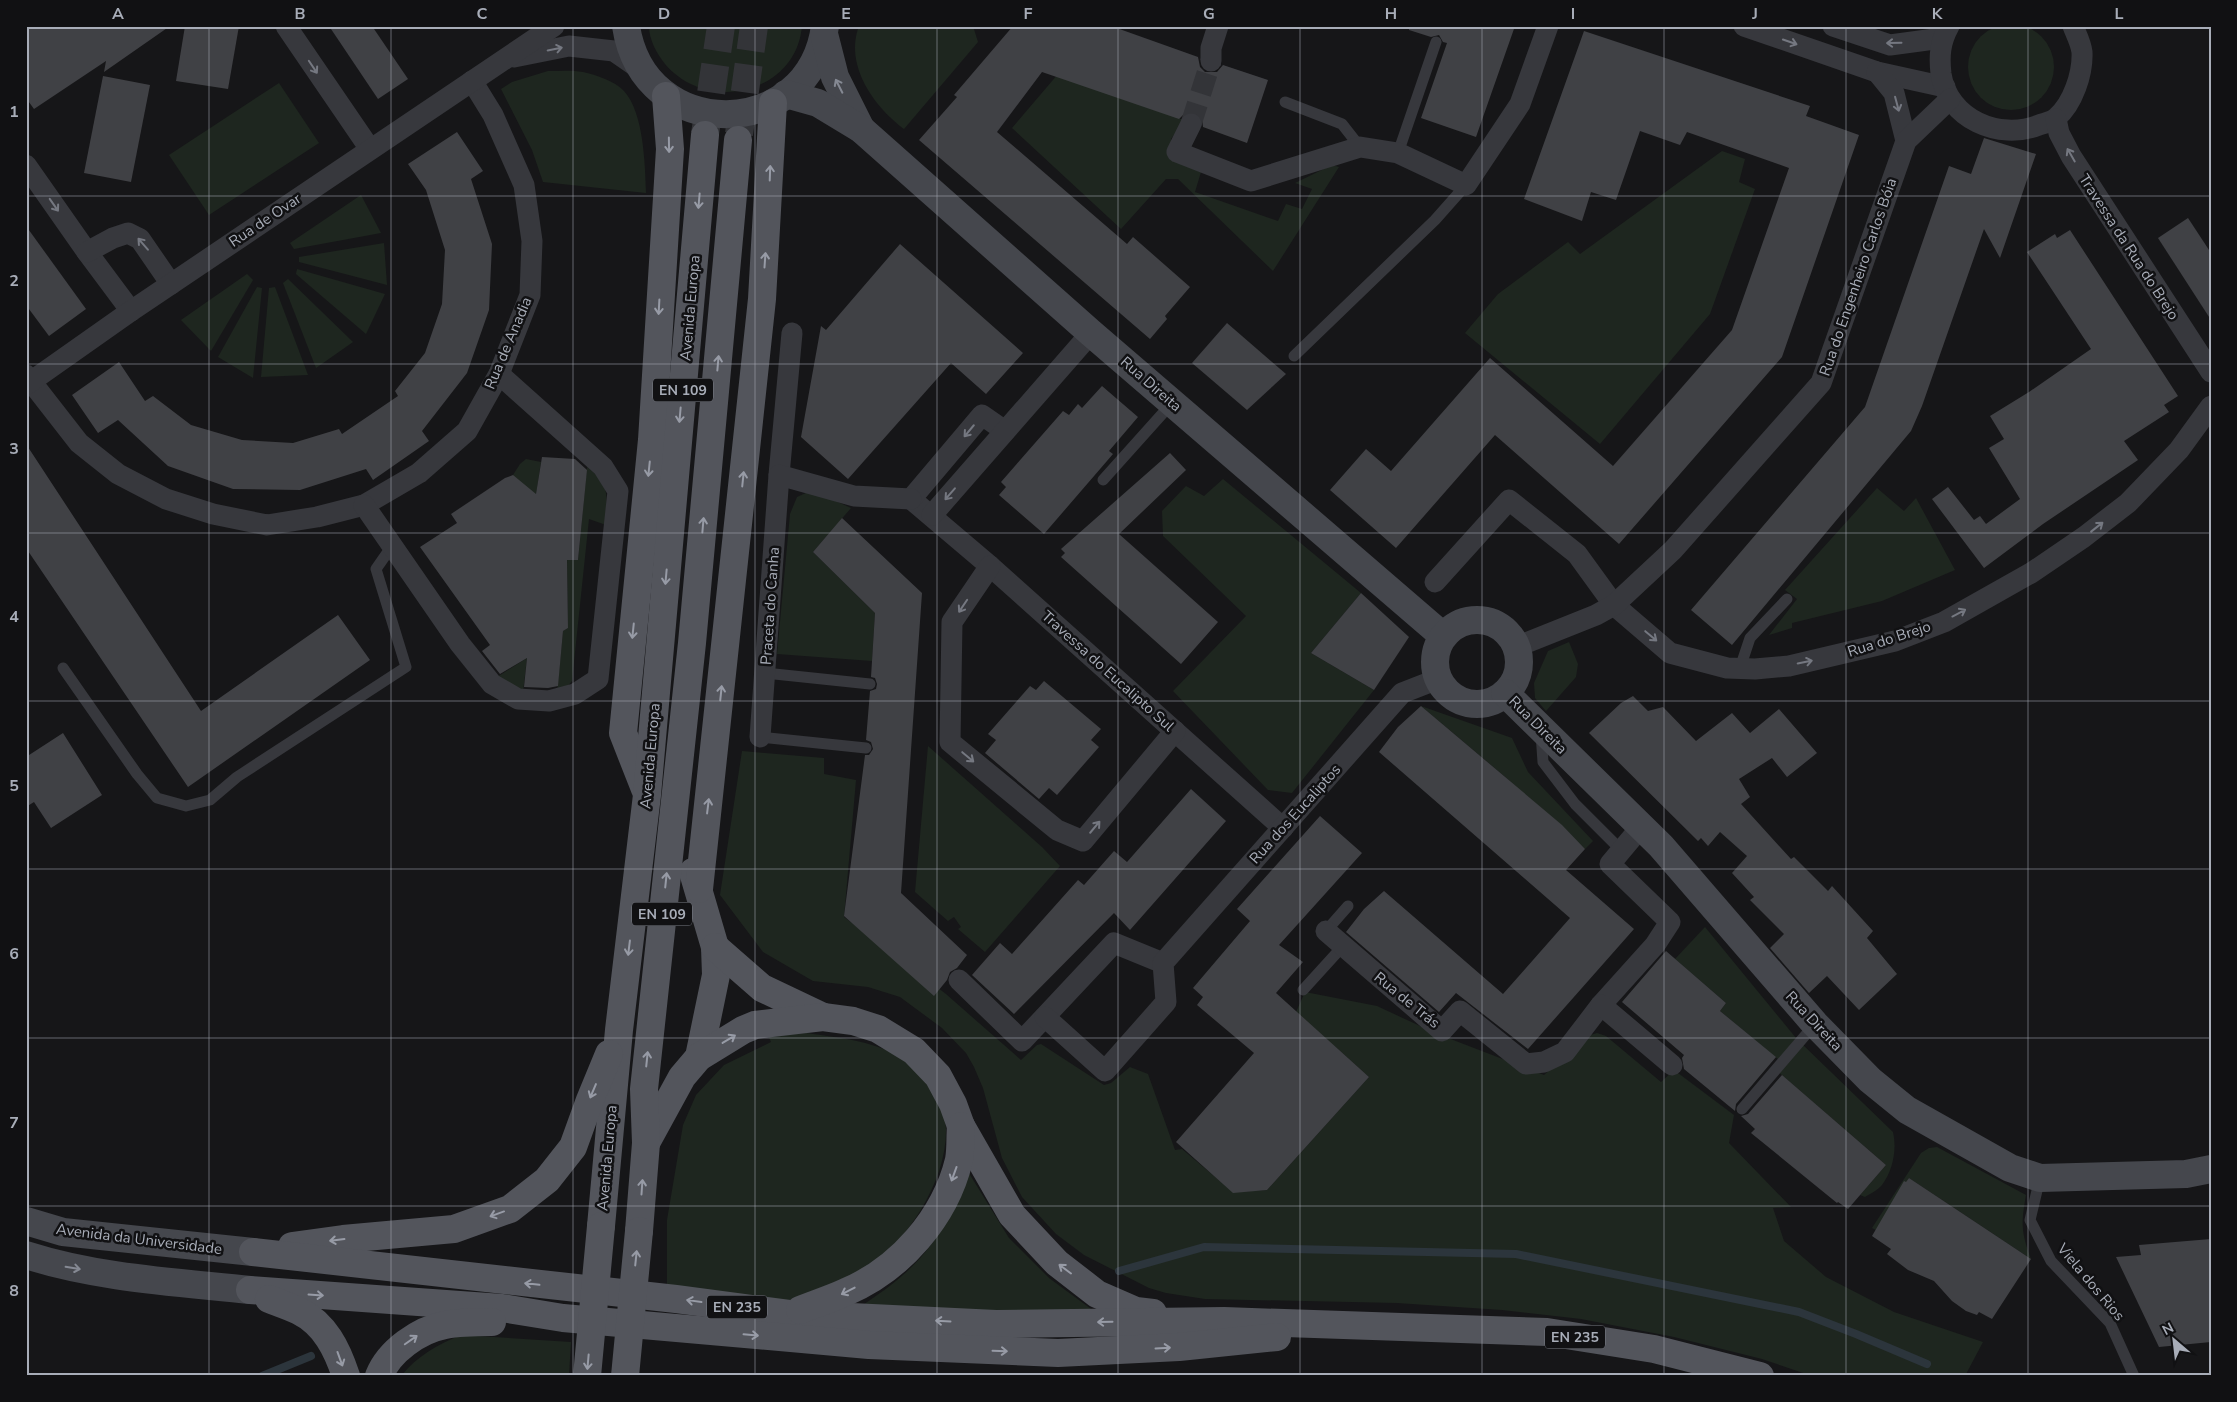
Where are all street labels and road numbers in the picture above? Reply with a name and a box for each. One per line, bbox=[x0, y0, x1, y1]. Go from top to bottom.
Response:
street label: Travessa da Rua do Brejo bbox=[2074, 170, 2184, 324]
street label: Rua do Engenheiro Carlos Bóia bbox=[1815, 175, 1901, 379]
street label: Rua de Ovar bbox=[225, 188, 306, 252]
street label: Avenida Europa bbox=[675, 254, 705, 362]
street label: Rua de Anadia bbox=[480, 294, 536, 392]
street label: Rua Direita bbox=[1116, 352, 1186, 416]
road number: EN 109 bbox=[653, 378, 713, 402]
street label: Praceta do Canha bbox=[756, 546, 784, 666]
street label: Travessa do Eucalipto Sul bbox=[1037, 606, 1179, 736]
street label: Rua do Brejo bbox=[1845, 616, 1933, 662]
street label: Rua Direita bbox=[1504, 691, 1572, 759]
street label: Avenida Europa bbox=[635, 702, 665, 810]
street label: Rua dos Eucaliptos bbox=[1245, 760, 1345, 868]
road number: EN 109 bbox=[632, 902, 692, 926]
street label: Rua de Trás bbox=[1370, 967, 1444, 1033]
street label: Rua Direita bbox=[1781, 987, 1847, 1055]
street label: Avenida Europa bbox=[592, 1104, 622, 1212]
street label: Avenida da Universidade bbox=[55, 1219, 223, 1259]
street label: Viela dos Rios bbox=[2052, 1238, 2129, 1325]
road number: EN 235 bbox=[707, 1295, 767, 1318]
road number: EN 235 bbox=[1545, 1325, 1605, 1348]

